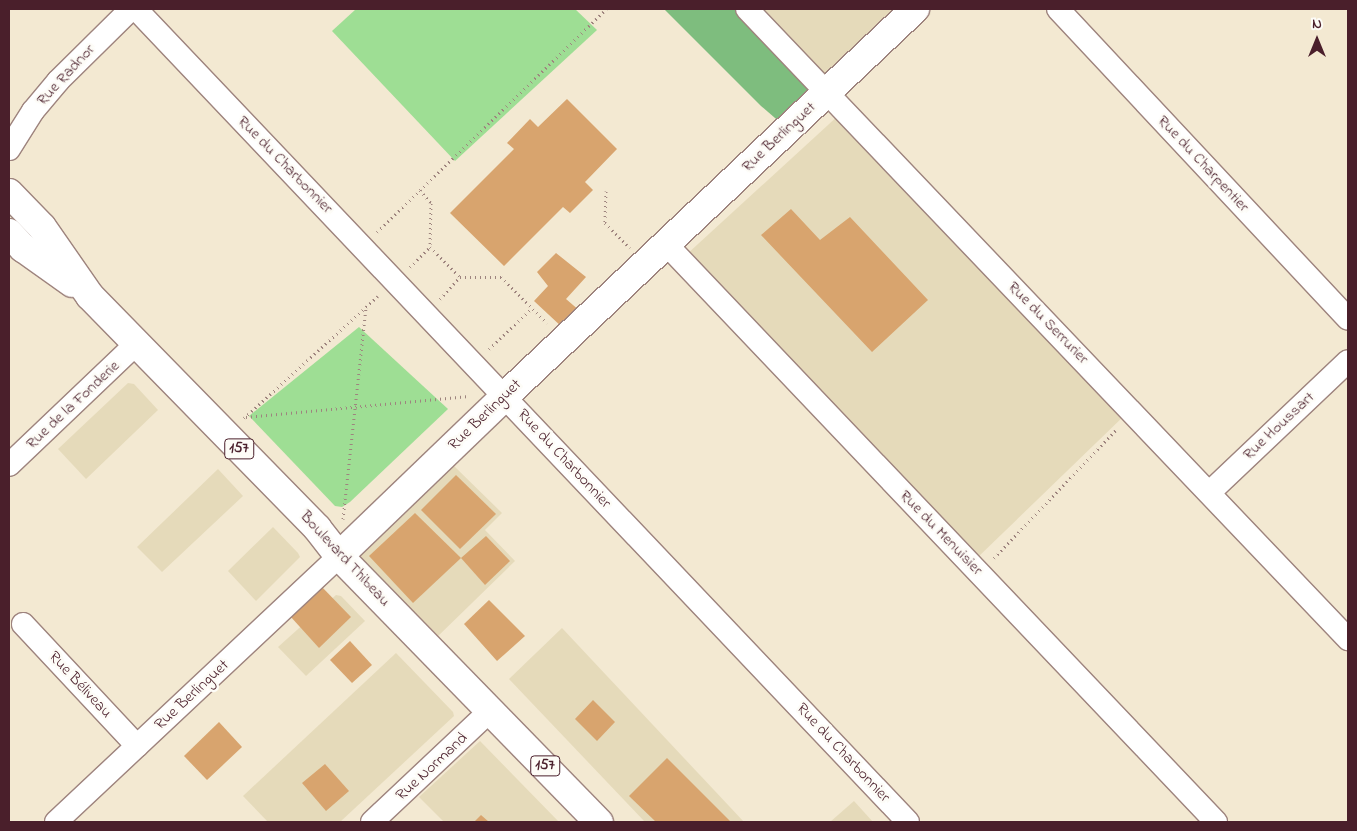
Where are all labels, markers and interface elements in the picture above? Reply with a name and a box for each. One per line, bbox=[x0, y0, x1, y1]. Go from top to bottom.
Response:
text: N bbox=[1312, 14, 1322, 35]
north arrow bbox=[1292, 15, 1342, 65]
street label: Rue Radnor bbox=[33, 40, 99, 110]
street label: Rue Berlinguet bbox=[738, 98, 820, 176]
street label: Rue du Charbonnier bbox=[233, 112, 337, 218]
street label: Rue du Charpentier bbox=[1153, 112, 1253, 216]
street label: Rue du Serrurier bbox=[1004, 278, 1092, 368]
street label: Rue de la Fonderie bbox=[22, 357, 124, 453]
street label: Rue Berlinguet bbox=[444, 375, 526, 455]
street label: Rue Houssart bbox=[1239, 388, 1319, 464]
street label: Rue du Charbonnier bbox=[513, 405, 615, 513]
road number: 157 bbox=[224, 436, 254, 462]
street label: Rue du Menuisier bbox=[895, 486, 987, 580]
street label: Boulevard Thibeau bbox=[296, 507, 394, 611]
street label: Rue Béliveau bbox=[44, 648, 116, 722]
street label: Rue Berlinguet bbox=[151, 656, 233, 734]
street label: Rue du Charbonnier bbox=[792, 699, 894, 807]
street label: Rue Normand bbox=[392, 729, 472, 805]
road number: 157 bbox=[530, 754, 560, 778]

